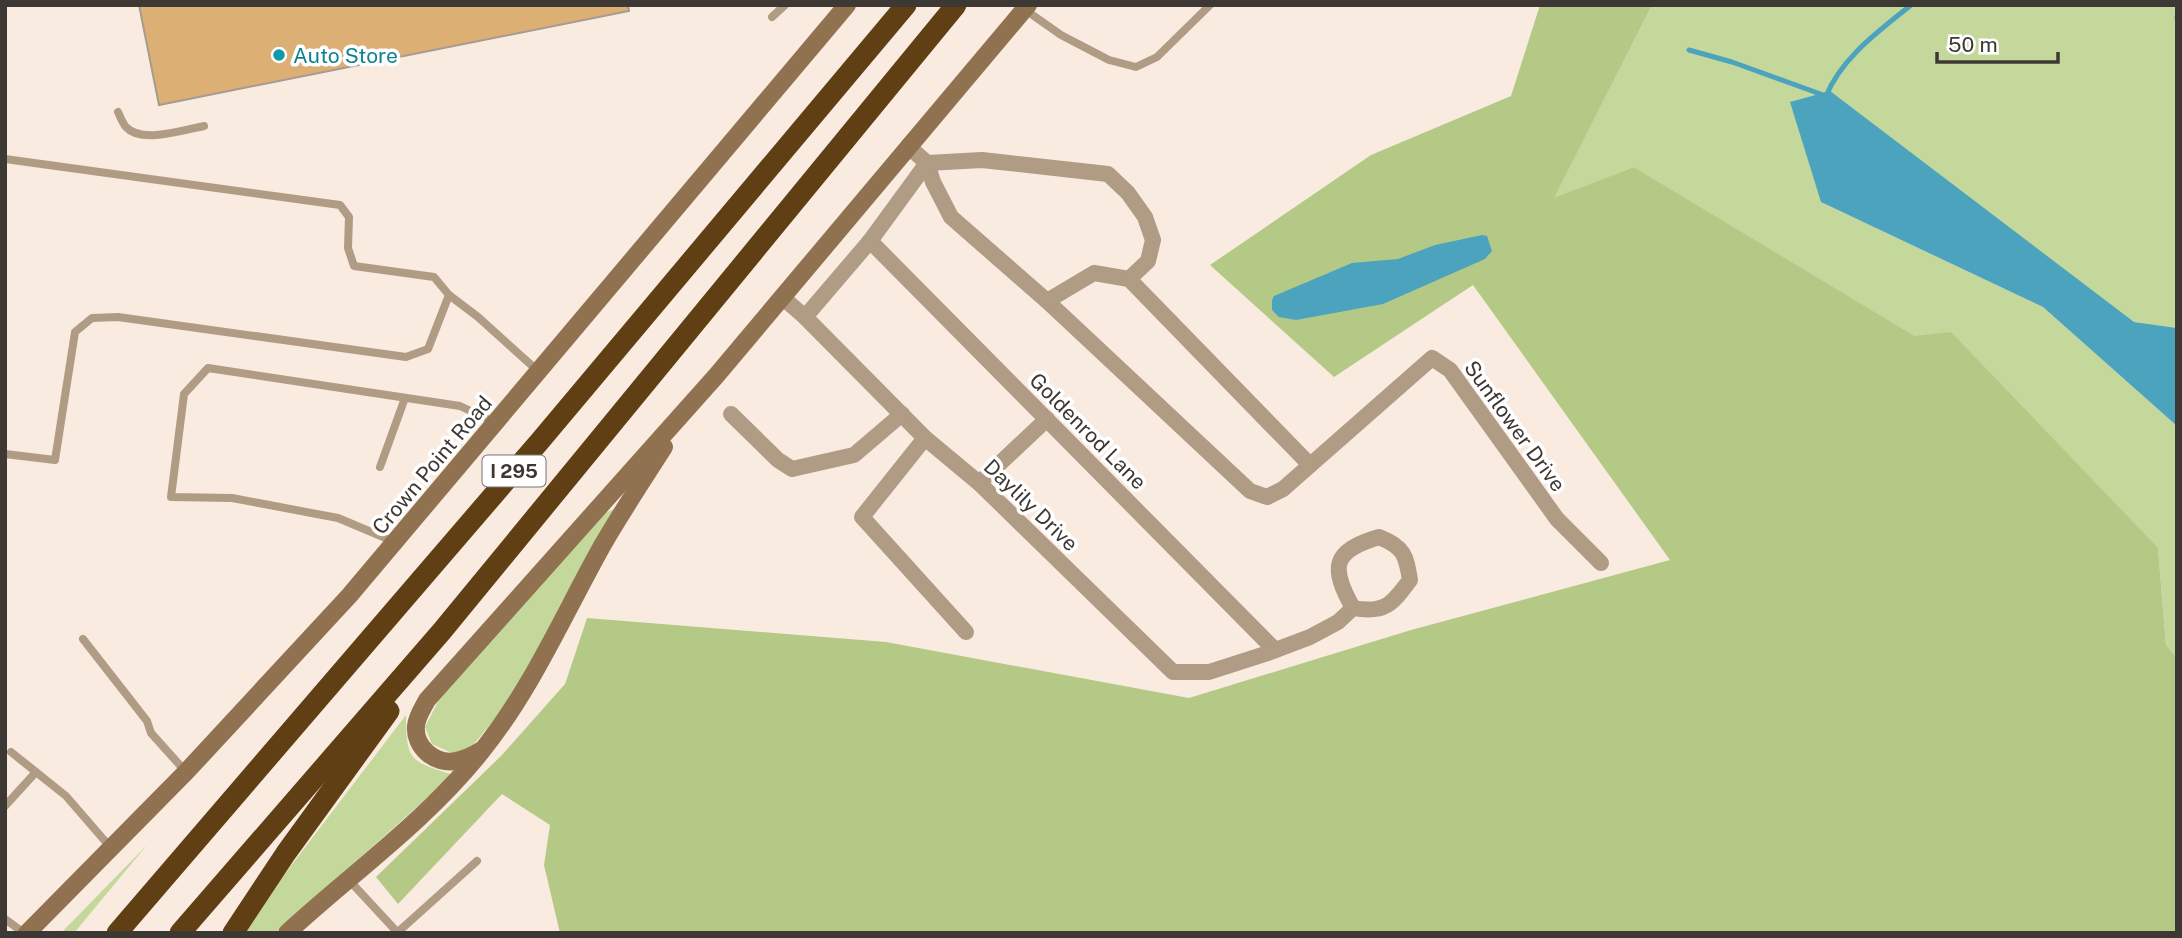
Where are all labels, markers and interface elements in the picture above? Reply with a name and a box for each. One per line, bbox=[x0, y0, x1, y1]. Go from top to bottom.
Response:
scale bar bbox=[1937, 21, 2058, 65]
text: 50 m bbox=[1948, 32, 1998, 57]
place label: Auto Store bbox=[293, 43, 398, 68]
marker: Auto Store bbox=[271, 47, 287, 63]
street label: Sunflower Drive bbox=[1459, 356, 1571, 496]
street label: Goldenrod Lane bbox=[1024, 367, 1152, 495]
street label: Crown Point Road bbox=[367, 391, 497, 539]
street label: Daylily Drive bbox=[979, 454, 1083, 556]
road number: I 295 bbox=[482, 456, 546, 486]

